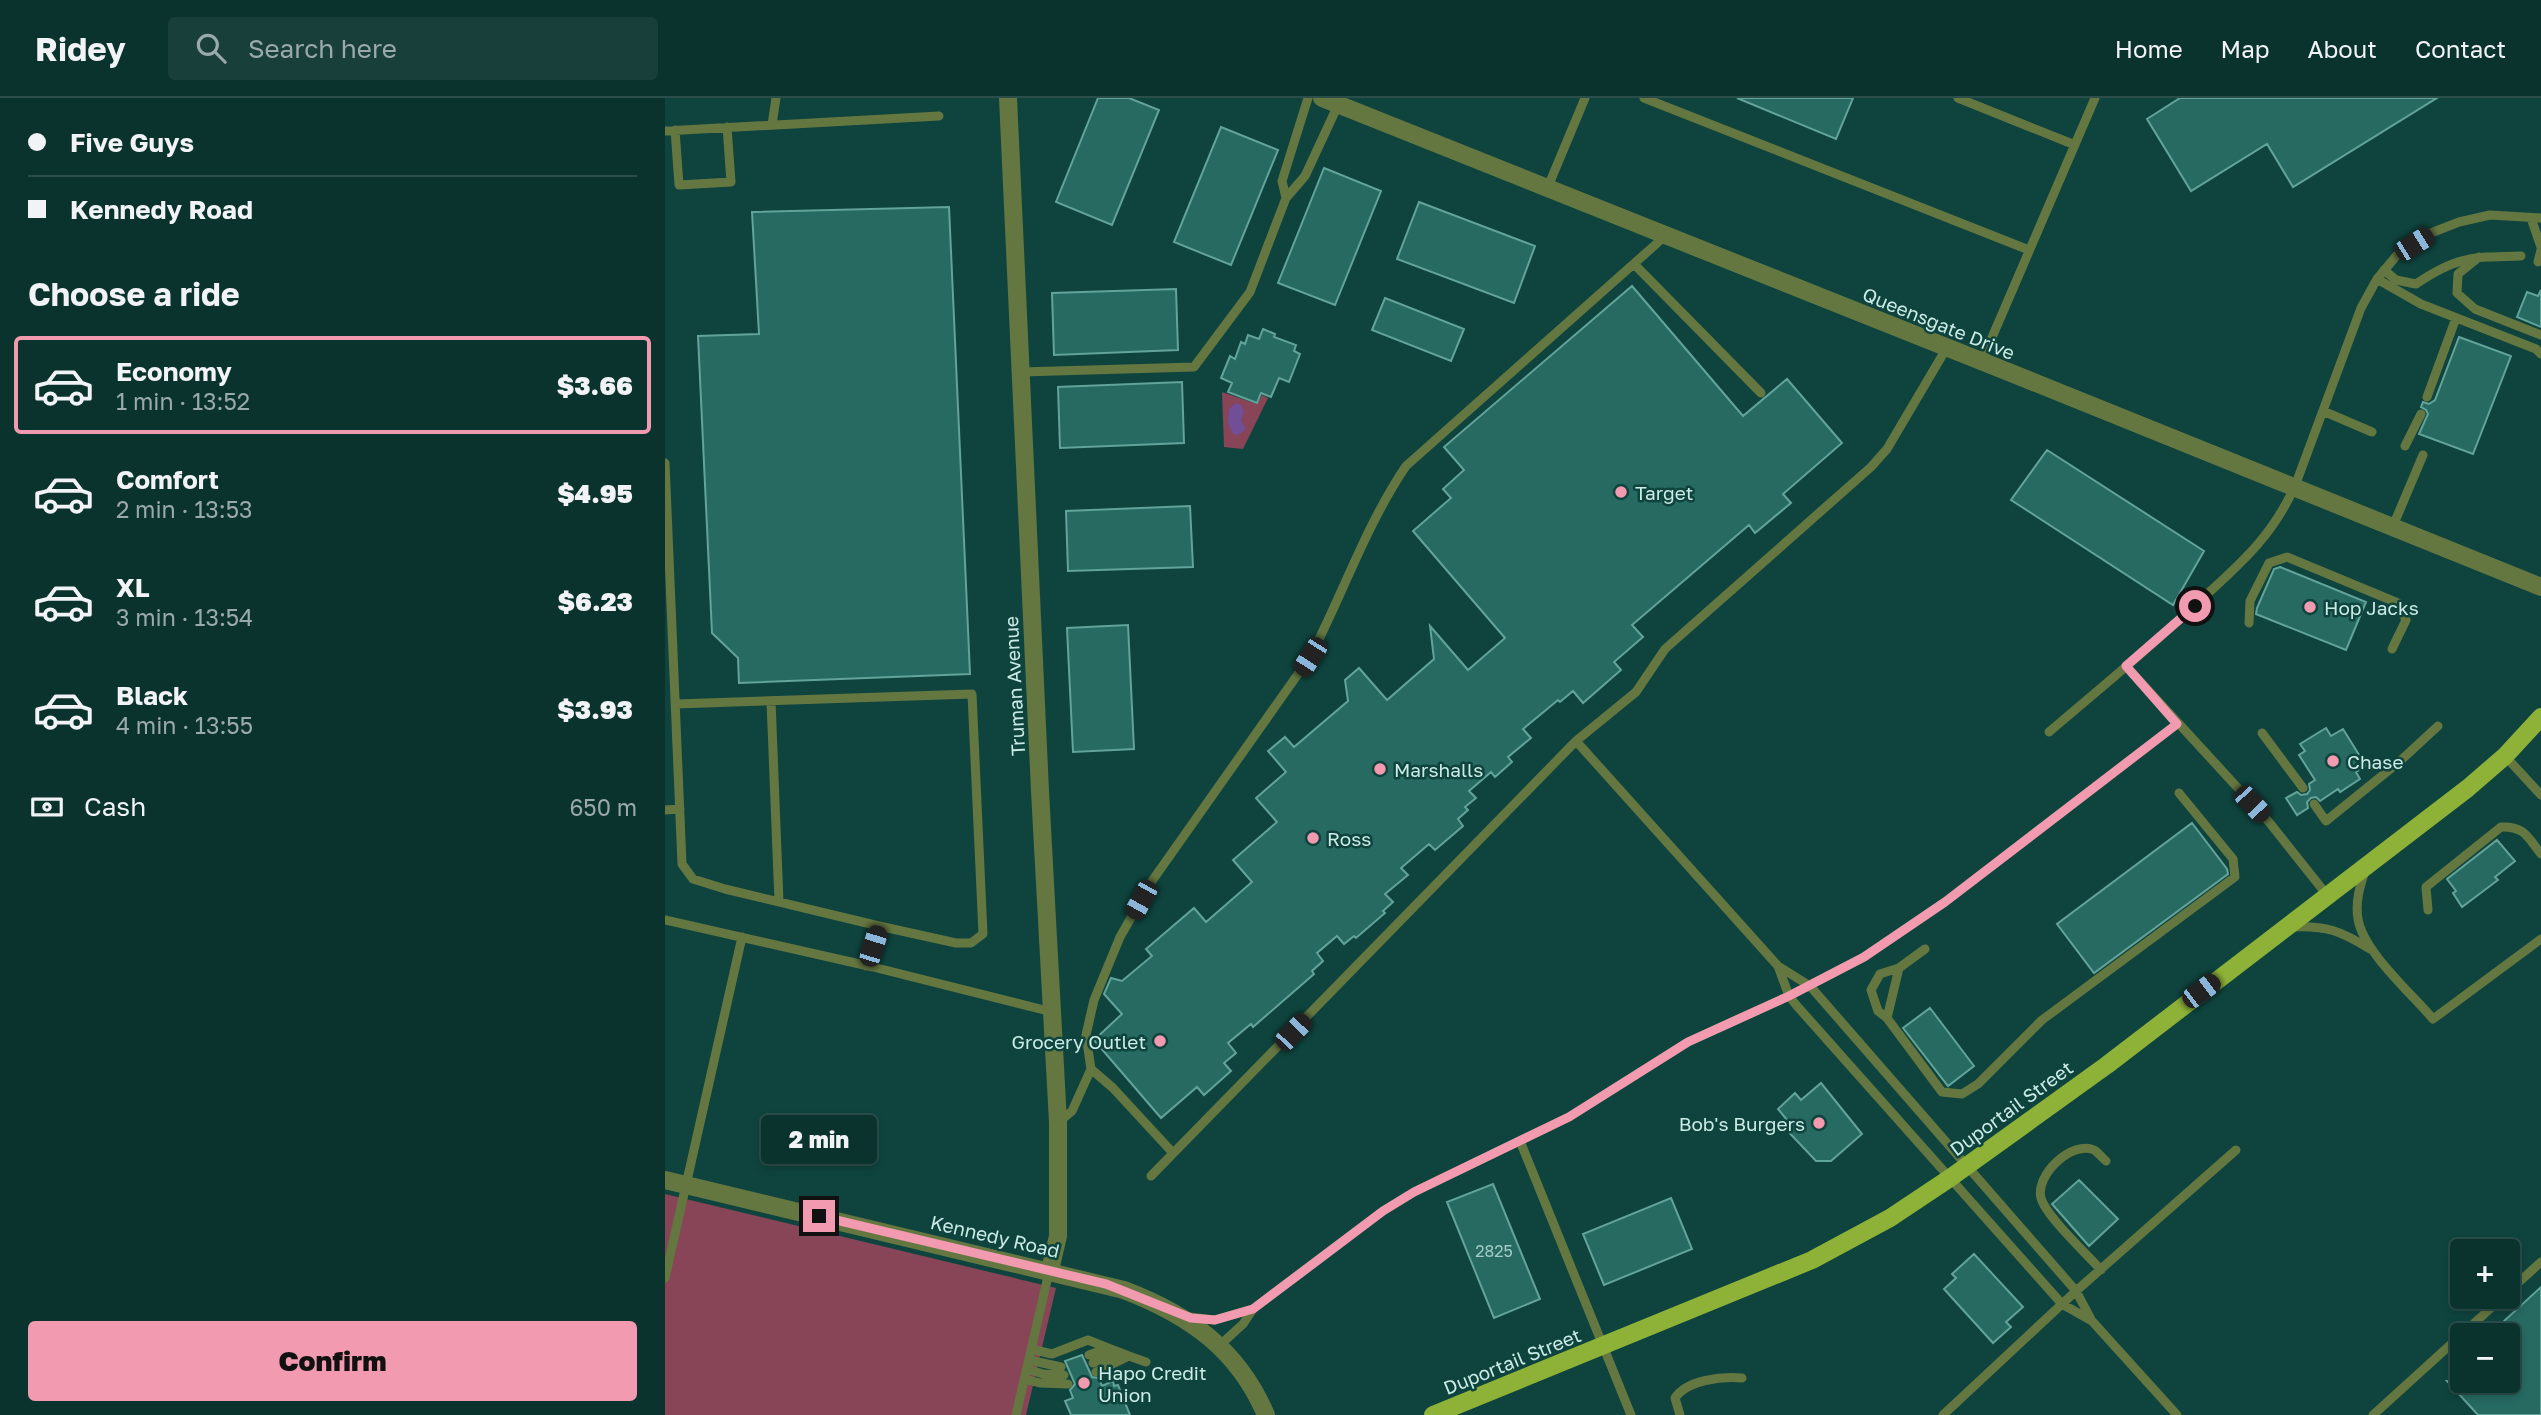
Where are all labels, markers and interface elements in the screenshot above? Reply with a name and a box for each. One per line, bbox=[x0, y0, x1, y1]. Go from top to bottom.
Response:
search box bbox=[168, 17, 658, 80]
text: Ridey bbox=[35, 29, 126, 68]
icon: search bbox=[192, 29, 230, 67]
text: Search here bbox=[248, 33, 397, 64]
text: Home bbox=[2115, 34, 2183, 63]
text: Map bbox=[2221, 34, 2270, 63]
text: About bbox=[2308, 34, 2377, 63]
text: Contact bbox=[2415, 34, 2506, 63]
text: Five Guys bbox=[70, 127, 194, 158]
text: Kennedy Road bbox=[70, 194, 253, 225]
car bbox=[2391, 224, 2438, 264]
text: Choose a ride bbox=[28, 275, 240, 313]
street label: Queensgate Drive bbox=[1860, 282, 2018, 364]
icon: car bbox=[32, 354, 95, 417]
text: Economy bbox=[116, 356, 232, 387]
text: $3.66 bbox=[557, 370, 633, 401]
text: 1 min · 13:52 bbox=[116, 387, 250, 415]
icon: car bbox=[32, 462, 95, 525]
text: Comfort bbox=[116, 464, 219, 495]
text: $4.95 bbox=[557, 478, 633, 509]
place label: Target bbox=[1635, 481, 1693, 504]
marker: Target bbox=[1613, 484, 1629, 500]
text: 2 min · 13:53 bbox=[116, 495, 252, 523]
icon: car bbox=[32, 570, 95, 633]
text: XL bbox=[116, 572, 150, 603]
text: $6.23 bbox=[558, 586, 633, 617]
route start bbox=[2179, 590, 2211, 622]
place label: Hop Jacks bbox=[2324, 596, 2419, 619]
marker: Hop Jacks bbox=[2302, 599, 2318, 615]
text: 3 min · 13:54 bbox=[116, 603, 253, 631]
street label: Truman Avenue bbox=[999, 615, 1029, 757]
car bbox=[1290, 634, 1331, 680]
icon: car bbox=[32, 678, 95, 741]
text: Black bbox=[116, 680, 188, 711]
text: $3.93 bbox=[557, 694, 633, 725]
text: 4 min · 13:55 bbox=[116, 711, 253, 739]
place label: Chase bbox=[2347, 750, 2403, 773]
marker: Chase bbox=[2325, 753, 2341, 769]
place label: Marshalls bbox=[1394, 758, 1483, 781]
marker: Marshalls bbox=[1372, 761, 1388, 777]
car bbox=[2230, 781, 2275, 827]
icon: cash bbox=[28, 788, 66, 826]
text: Cash bbox=[84, 791, 146, 822]
text: 650 m bbox=[569, 793, 637, 821]
place label: Ross bbox=[1327, 827, 1371, 850]
marker: Ross bbox=[1305, 830, 1321, 846]
car bbox=[1122, 877, 1161, 923]
car bbox=[857, 923, 890, 969]
car bbox=[2178, 970, 2225, 1012]
car bbox=[1271, 1010, 1316, 1054]
place label: Grocery Outlet bbox=[1012, 1030, 1146, 1053]
marker: Grocery Outlet bbox=[1152, 1033, 1168, 1049]
street label: Duportail Street bbox=[1945, 1056, 2077, 1160]
place label: Bob's Burgers bbox=[1679, 1112, 1805, 1135]
callout: 2 min bbox=[761, 1114, 877, 1164]
marker: Bob's Burgers bbox=[1811, 1115, 1827, 1131]
text: 2 min bbox=[789, 1125, 849, 1153]
route end bbox=[803, 1200, 835, 1232]
street label: Kennedy Road bbox=[928, 1210, 1062, 1262]
map controls bbox=[2450, 1239, 2520, 1393]
button: + bbox=[2450, 1239, 2520, 1309]
house number: 2825 bbox=[1475, 1241, 1513, 1261]
button: Confirm bbox=[28, 1321, 637, 1401]
street label: Duportail Street bbox=[1440, 1323, 1584, 1399]
button: − bbox=[2450, 1323, 2520, 1393]
place label: Hapo Credit Union bbox=[1098, 1361, 1207, 1406]
marker: Hapo Credit Union bbox=[1076, 1375, 1092, 1391]

